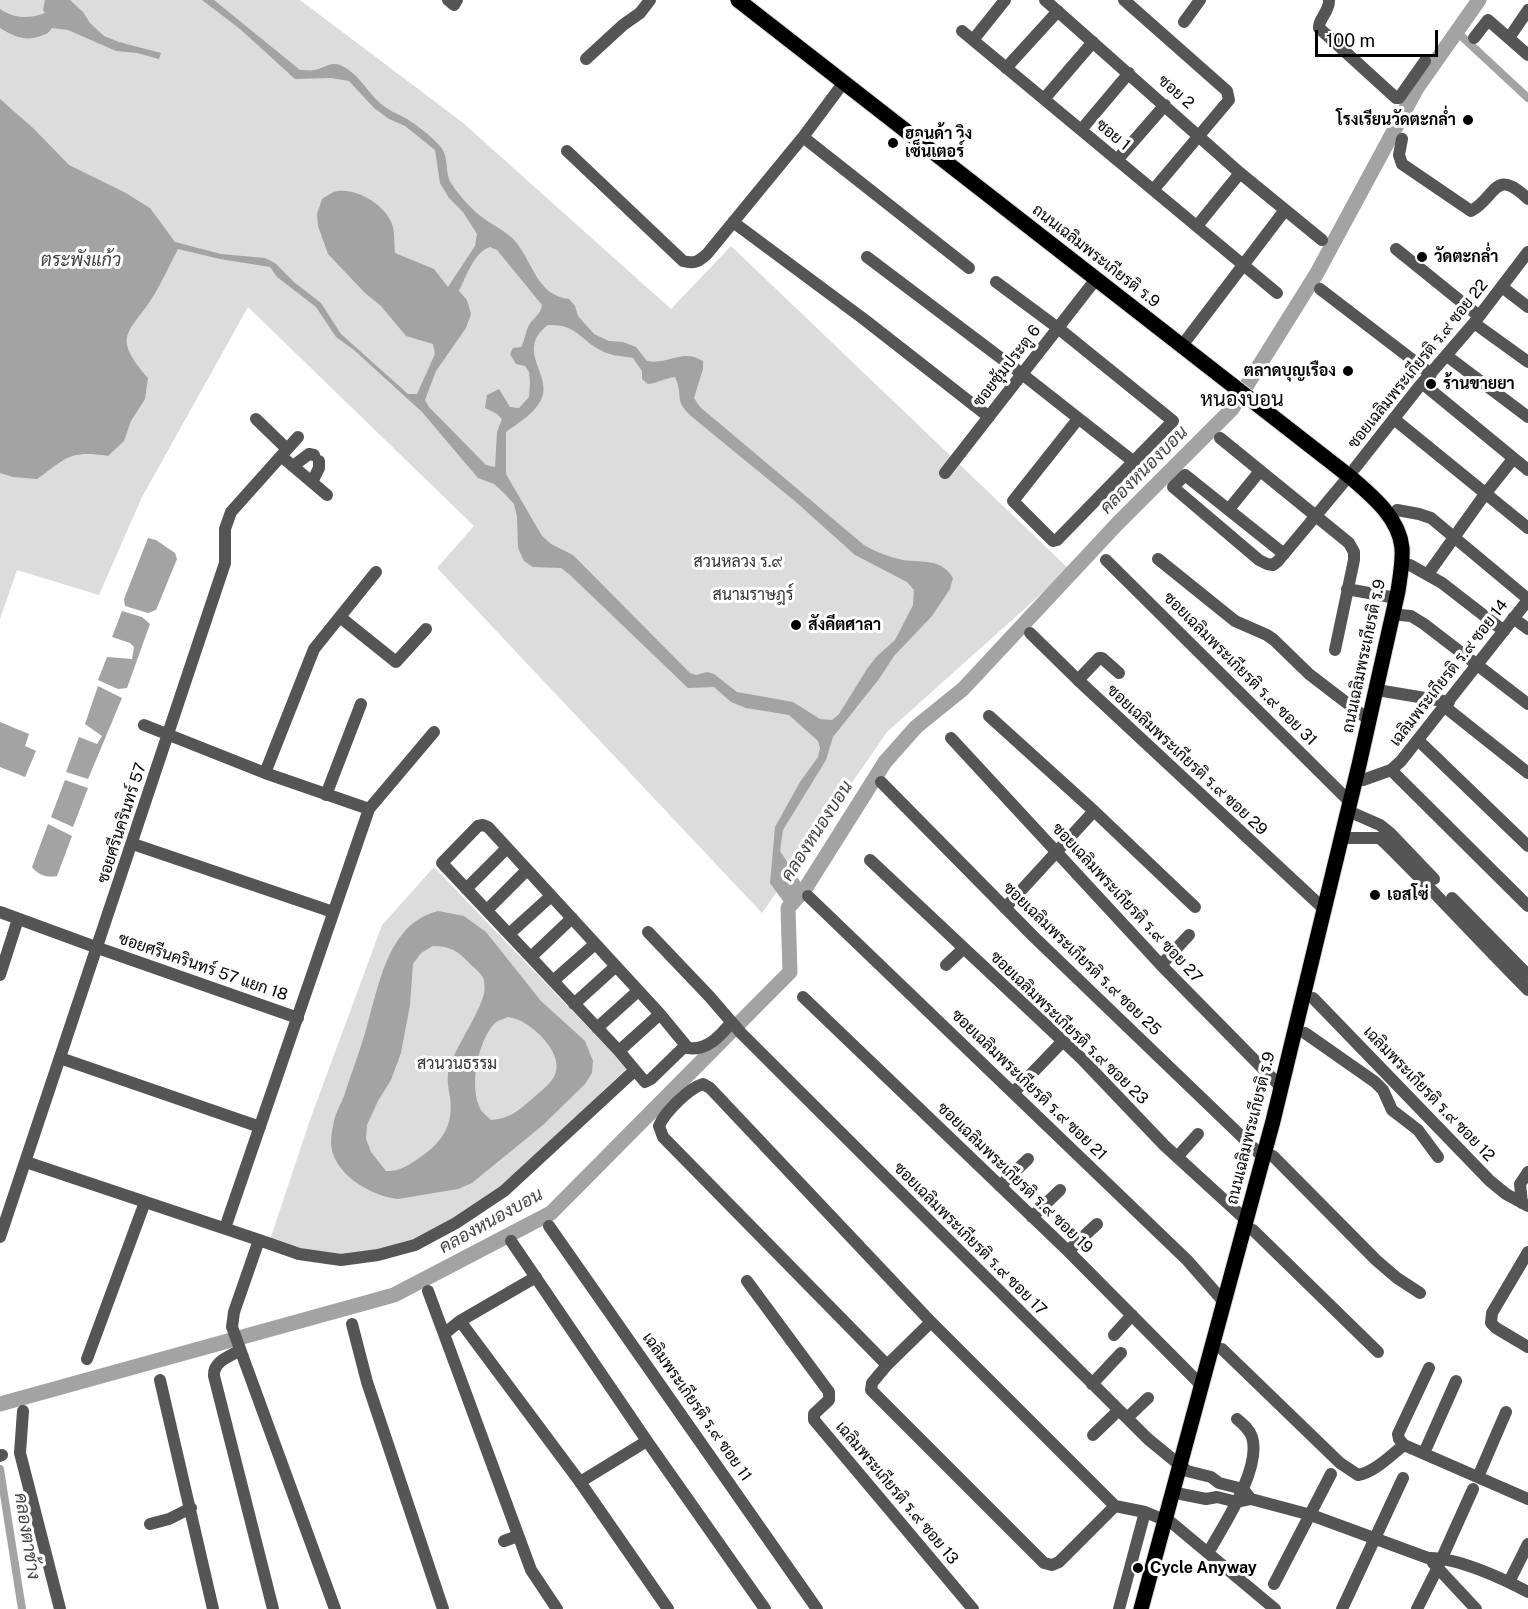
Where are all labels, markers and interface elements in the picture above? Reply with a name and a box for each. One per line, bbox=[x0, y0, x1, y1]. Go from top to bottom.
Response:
scale bar bbox=[1318, 18, 1441, 56]
text: 100 m bbox=[1326, 30, 1375, 51]
street label: ซอย 2 bbox=[1154, 71, 1198, 113]
place label: โรงเรียนวัดตะกล่ำ bbox=[1336, 110, 1456, 130]
marker: โรงเรียนวัดตะกล่ำ bbox=[1461, 113, 1475, 127]
street label: ซอย 1 bbox=[1092, 115, 1134, 155]
place label: ฮอนด้า วิง เซ็นเตอร์ bbox=[905, 124, 972, 162]
marker: ฮอนด้า วิง เซ็นเตอร์ bbox=[886, 136, 900, 150]
street label: ถนนเฉลิมพระเกียรติ ร.9 bbox=[1028, 200, 1164, 312]
place label: วัดตะกล่ำ bbox=[1434, 247, 1499, 267]
water label: ตระพังแก้ว bbox=[41, 249, 121, 271]
marker: วัดตะกล่ำ bbox=[1415, 250, 1429, 264]
street label: ซอยเฉลิมพระเกียรติ ร.๙ ซอย 22 bbox=[1344, 276, 1492, 452]
street label: ซอยซุ้มประตู 6 bbox=[969, 321, 1045, 411]
place label: ตลาดบุญเรือง bbox=[1244, 361, 1336, 381]
marker: ตลาดบุญเรือง bbox=[1341, 364, 1355, 378]
place label: ร้านขายยา bbox=[1443, 374, 1515, 394]
marker: ร้านขายยา bbox=[1424, 377, 1438, 391]
district label: หนองบอน bbox=[1200, 388, 1284, 412]
water label: คลองหนองบอน bbox=[1096, 422, 1192, 518]
park label: สวนหลวง ร.๙ bbox=[694, 552, 782, 572]
street label: ถนนเฉลิมพระเกียรติ ร.9 bbox=[1338, 577, 1390, 735]
park label: สนามราษฎร์ bbox=[713, 585, 793, 605]
street label: ซอยเฉลิมพระเกียรติ ร.๙ ซอย 31 bbox=[1159, 588, 1321, 750]
street label: เฉลิมพระเกียรติ ร.๙ ซอย 14 bbox=[1386, 596, 1512, 750]
place label: สังคีตศาลา bbox=[808, 615, 881, 635]
marker: สังคีตศาลา bbox=[789, 618, 803, 632]
street label: ซอยเฉลิมพระเกียรติ ร.๙ ซอย 29 bbox=[1103, 681, 1271, 839]
street label: ซอยศรีนครินทร์ 57 bbox=[93, 760, 151, 886]
water label: คลองหนองบอน bbox=[777, 777, 857, 885]
street label: ซอยเฉลิมพระเกียรติ ร.๙ ซอย 27 bbox=[1048, 819, 1206, 987]
street label: ซอยเฉลิมพระเกียรติ ร.๙ ซอย 25 bbox=[999, 878, 1165, 1040]
place label: เอสโซ่ bbox=[1387, 885, 1429, 905]
marker: เอสโซ่ bbox=[1368, 888, 1382, 902]
street label: ซอยศรีนครินทร์ 57 แยก 18 bbox=[116, 929, 290, 1005]
street label: ซอยเฉลิมพระเกียรติ ร.๙ ซอย 23 bbox=[986, 947, 1152, 1109]
street label: ซอยเฉลิมพระเกียรติ ร.๙ ซอย 21 bbox=[947, 1006, 1111, 1164]
street label: เฉลิมพระเกียรติ ร.๙ ซอย 12 bbox=[1359, 1022, 1499, 1166]
street label: ถนนเฉลิมพระเกียรติ ร.9 bbox=[1223, 1050, 1279, 1206]
park label: สวนวนธรรม bbox=[417, 1054, 497, 1074]
street label: ซอยเฉลิมพระเกียรติ ร.๙ ซอย 19 bbox=[933, 1098, 1097, 1258]
street label: ซอยเฉลิมพระเกียรติ ร.๙ ซอย 17 bbox=[889, 1158, 1051, 1320]
water label: คลองหนองบอน bbox=[435, 1184, 547, 1258]
street label: เฉลิมพระเกียรติ ร.๙ ซอย 11 bbox=[638, 1329, 756, 1485]
street label: เฉลิมพระเกียรติ ร.๙ ซอย 13 bbox=[832, 1418, 962, 1568]
water label: คลองตาช้าง bbox=[9, 1491, 45, 1581]
place label: Cycle Anyway bbox=[1150, 1558, 1257, 1578]
marker: Cycle Anyway bbox=[1131, 1561, 1145, 1575]

